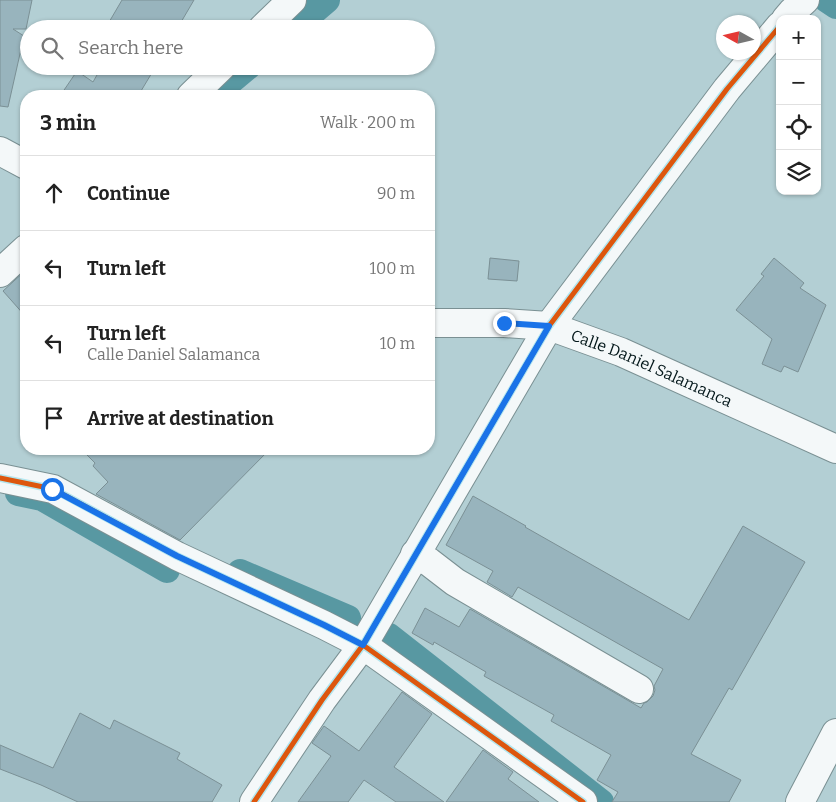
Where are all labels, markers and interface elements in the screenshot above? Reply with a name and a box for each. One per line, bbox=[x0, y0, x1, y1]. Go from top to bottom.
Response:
north arrow bbox=[716, 15, 761, 60]
map controls bbox=[776, 15, 821, 195]
button: + bbox=[776, 15, 821, 60]
search box bbox=[20, 20, 435, 75]
icon: search bbox=[38, 34, 66, 62]
text: Search here bbox=[78, 36, 183, 59]
button: − bbox=[776, 60, 821, 105]
button: locate bbox=[776, 105, 821, 150]
text: 3 min bbox=[40, 110, 96, 136]
text: Walk · 200 m bbox=[320, 113, 415, 132]
button: layers bbox=[776, 150, 821, 195]
icon: ahead bbox=[40, 179, 68, 207]
text: Continue bbox=[87, 182, 170, 205]
text: 90 m bbox=[377, 184, 415, 203]
icon: left bbox=[40, 254, 68, 282]
text: Turn left bbox=[87, 257, 166, 280]
text: 100 m bbox=[370, 259, 415, 278]
route end bbox=[493, 312, 516, 335]
text: Turn left bbox=[87, 322, 166, 345]
street label: Calle Daniel Salamanca bbox=[569, 325, 735, 411]
icon: left bbox=[40, 329, 68, 357]
text: 10 m bbox=[380, 334, 415, 353]
text: Calle Daniel Salamanca bbox=[87, 345, 260, 364]
icon: arrive bbox=[40, 404, 68, 432]
text: Arrive at destination bbox=[87, 407, 274, 430]
route start bbox=[41, 478, 64, 501]

